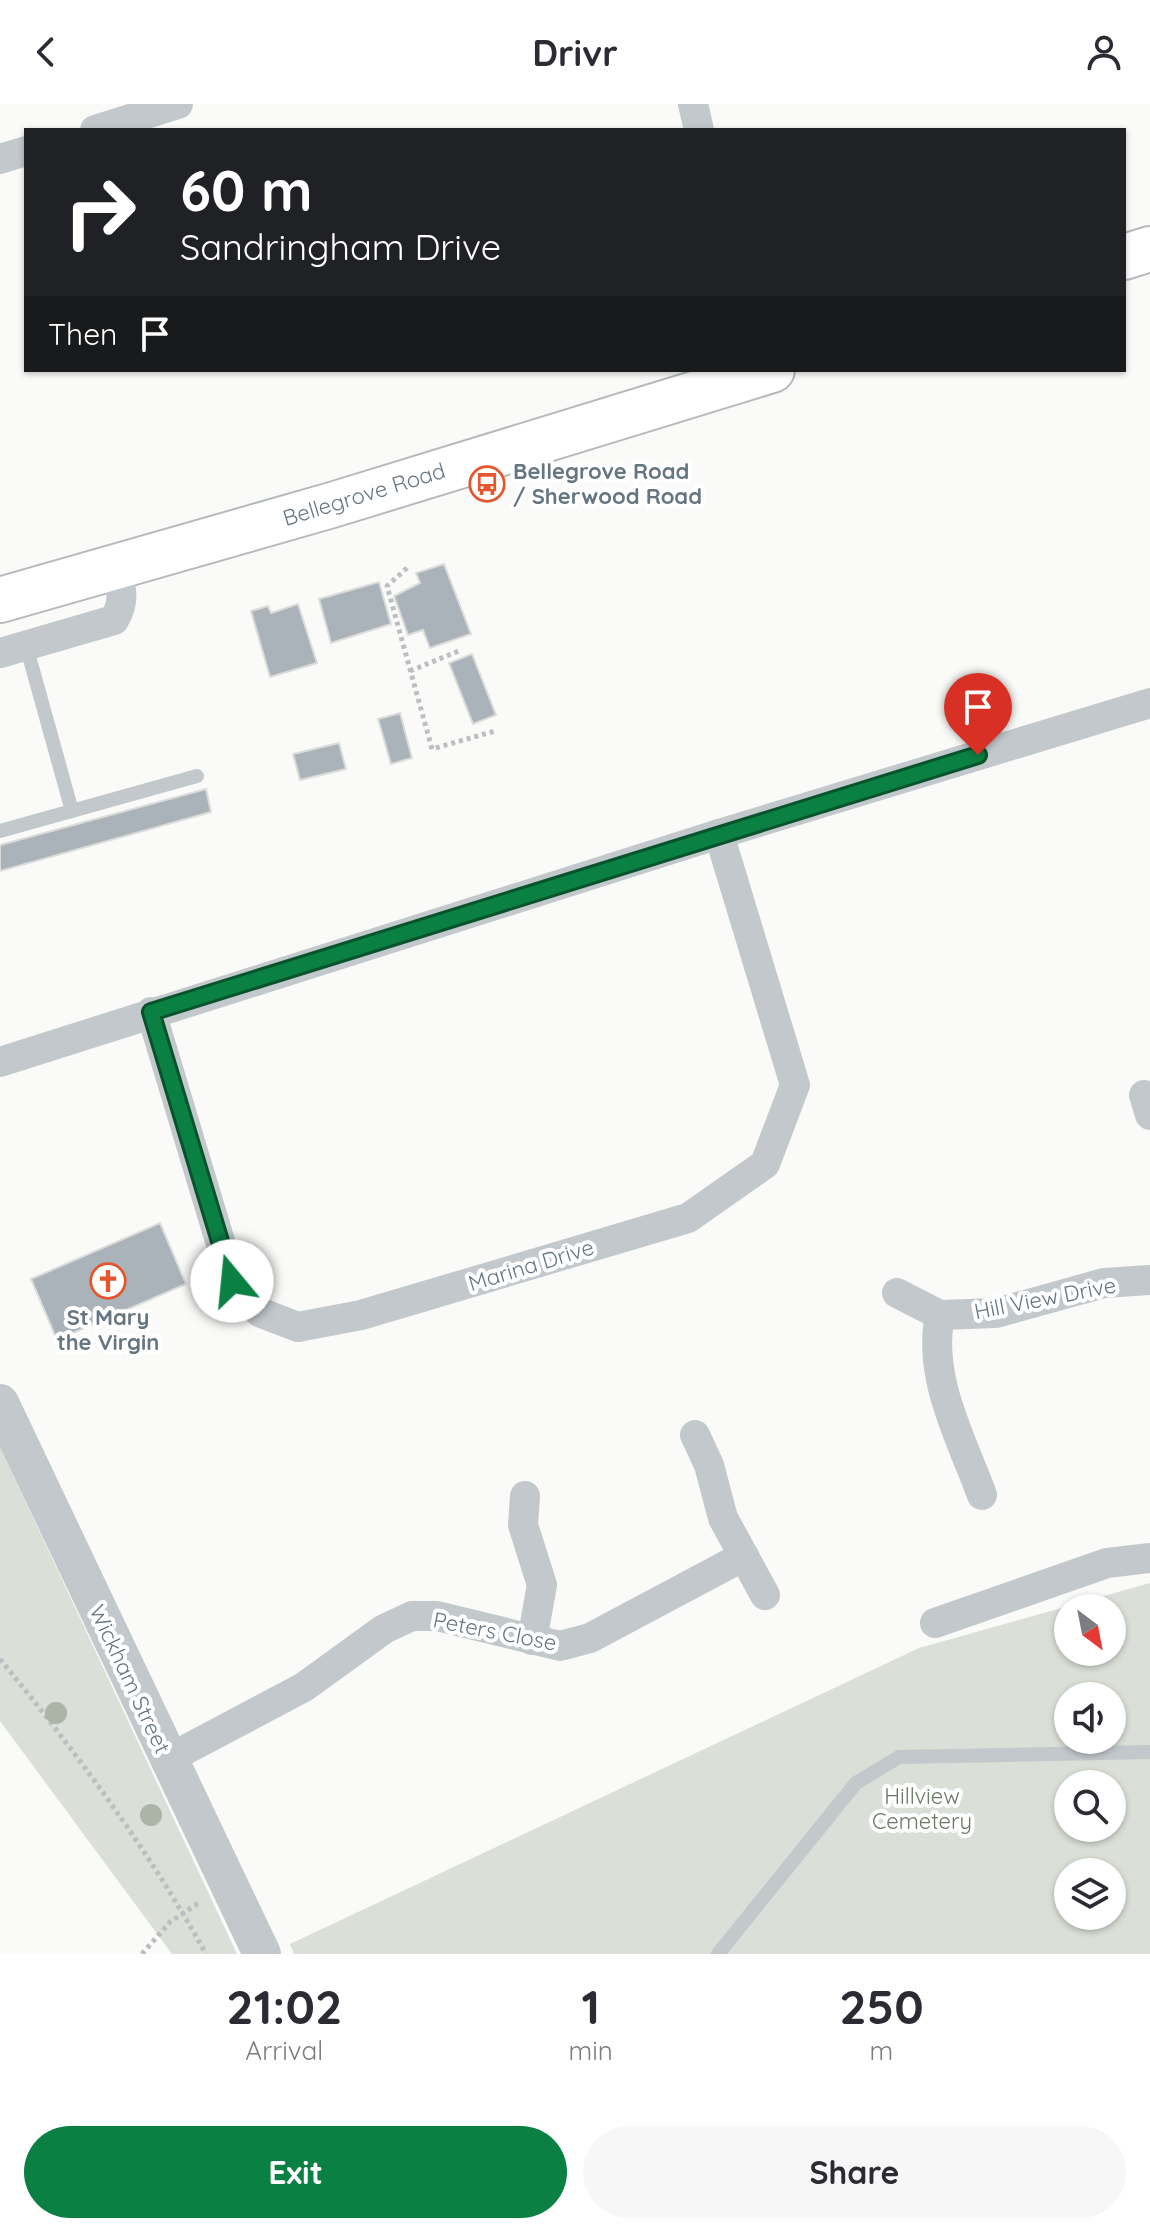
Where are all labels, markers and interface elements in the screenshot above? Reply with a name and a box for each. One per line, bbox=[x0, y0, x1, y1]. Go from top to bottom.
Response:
icon: back bbox=[24, 30, 68, 74]
text: Drivr bbox=[532, 30, 618, 75]
icon: person bbox=[1082, 30, 1126, 74]
text: 60 m bbox=[180, 155, 313, 225]
icon: right bbox=[48, 160, 152, 264]
text: Sandringham Drive bbox=[180, 224, 501, 269]
icon: arrive bbox=[133, 312, 177, 356]
text: Then bbox=[48, 315, 117, 353]
street label: Bellegrove Road bbox=[279, 456, 449, 532]
place label: Bellegrove Road / Sherwood Road bbox=[513, 457, 702, 510]
bus stop icon: Bellegrove Road / Sherwood Road bbox=[468, 465, 506, 503]
pin bbox=[944, 673, 1012, 755]
icon: arrive bbox=[956, 685, 1000, 729]
street label: Marina Drive bbox=[465, 1233, 597, 1297]
position arrow bbox=[190, 1239, 274, 1323]
church icon: St Mary the Virgin bbox=[89, 1262, 127, 1300]
street label: Hill View Drive bbox=[972, 1271, 1118, 1325]
place label: St Mary the Virgin bbox=[57, 1303, 159, 1356]
north arrow bbox=[1054, 1594, 1126, 1666]
map controls bbox=[1054, 1594, 1126, 1930]
street label: Wickham Street bbox=[83, 1600, 177, 1758]
street label: Peters Close bbox=[431, 1605, 559, 1657]
button: sound bbox=[1054, 1682, 1126, 1754]
button: search bbox=[1054, 1770, 1126, 1842]
park label: Hillview Cemetery bbox=[872, 1782, 972, 1835]
button: layers bbox=[1054, 1858, 1126, 1930]
text: 21:02 bbox=[226, 1976, 342, 2036]
text: 1 bbox=[581, 1976, 600, 2036]
text: 250 bbox=[839, 1976, 924, 2036]
text: Arrival bbox=[245, 2034, 323, 2067]
text: min bbox=[569, 2034, 613, 2067]
text: m bbox=[870, 2034, 893, 2067]
button: Exit bbox=[24, 2126, 567, 2218]
button: Share bbox=[583, 2126, 1126, 2218]

